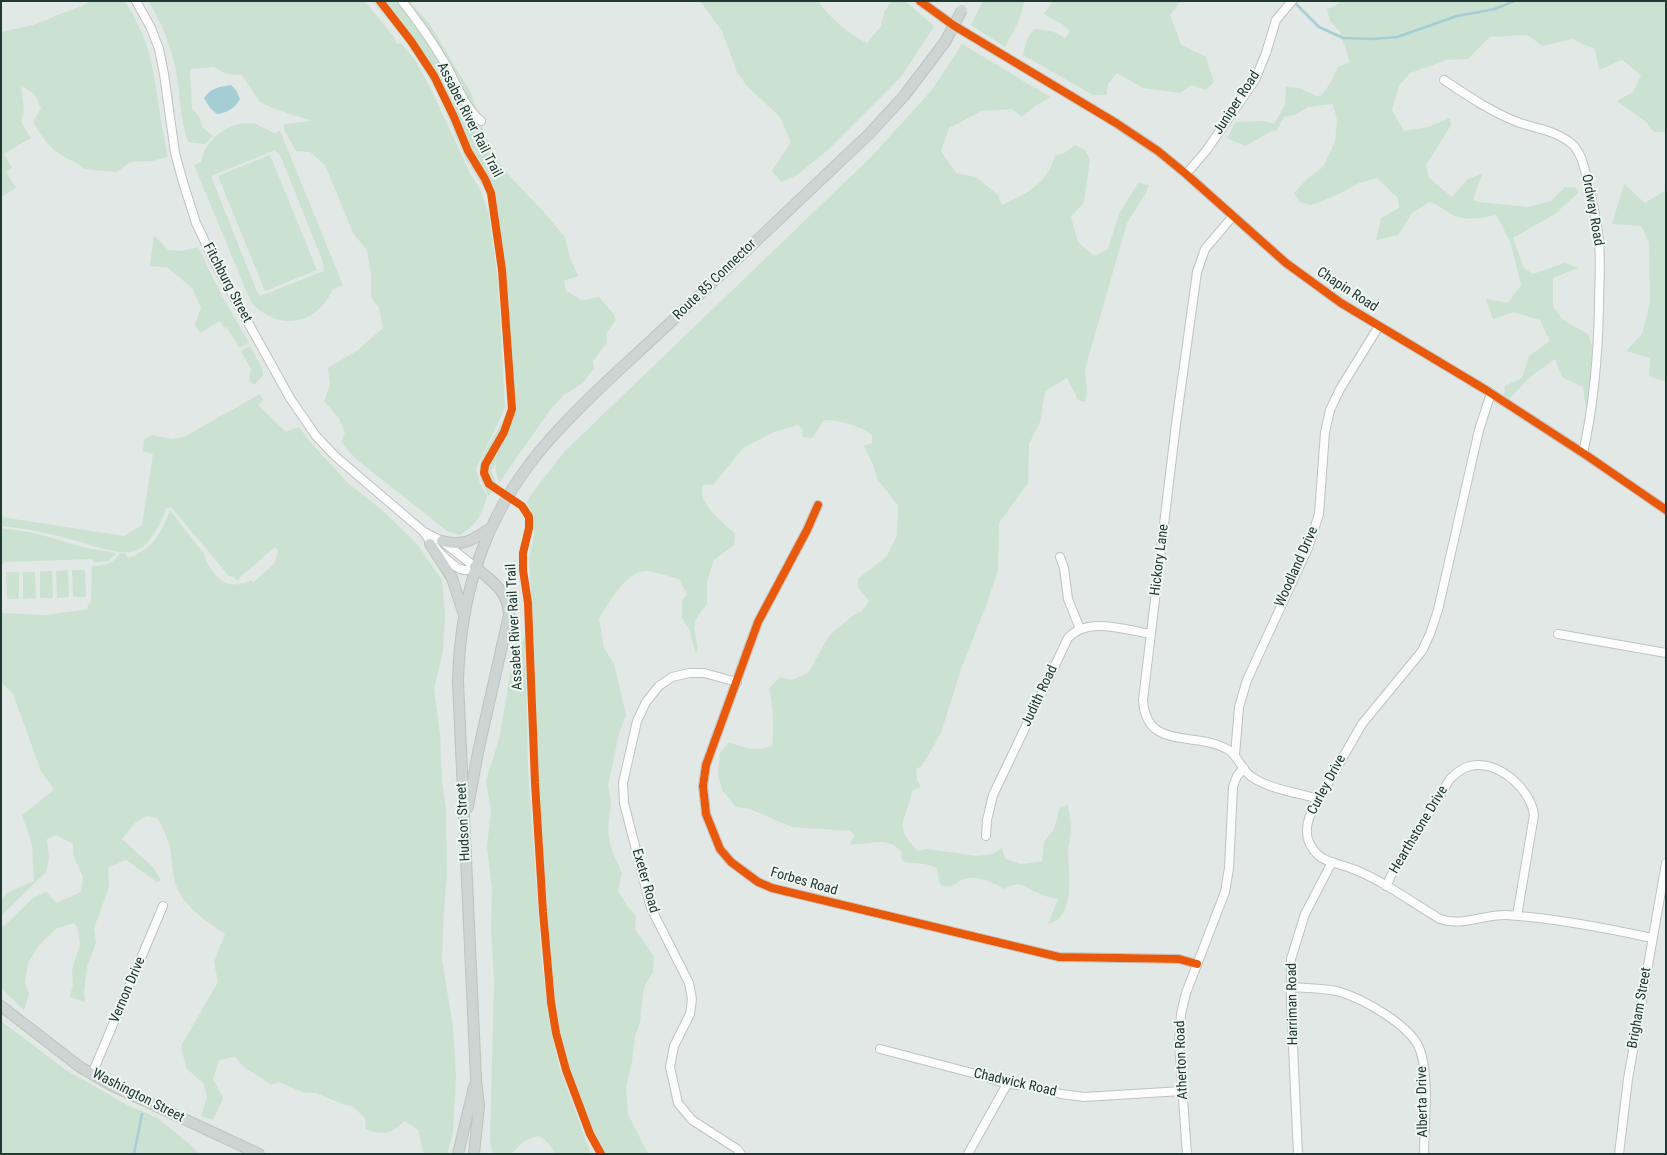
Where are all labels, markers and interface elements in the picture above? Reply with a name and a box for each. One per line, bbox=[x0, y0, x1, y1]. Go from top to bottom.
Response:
street label: Assabet River Rail Trail bbox=[433, 60, 505, 180]
street label: Juniper Road bbox=[1210, 68, 1264, 138]
street label: Ordway Road bbox=[1577, 173, 1607, 247]
street label: Route 85 Connector bbox=[670, 236, 760, 324]
street label: Fitchburg Street bbox=[199, 240, 255, 326]
street label: Chapin Road bbox=[1313, 264, 1381, 316]
street label: Hickory Lane bbox=[1147, 523, 1173, 597]
street label: Woodland Drive bbox=[1272, 524, 1322, 610]
street label: Assabet River Rail Trail bbox=[503, 563, 527, 691]
street label: Judith Road bbox=[1018, 663, 1062, 729]
street label: Curley Drive bbox=[1304, 752, 1350, 818]
street label: Hudson Street bbox=[454, 782, 474, 862]
street label: Hearthstone Drive bbox=[1386, 783, 1452, 877]
street label: Exeter Road bbox=[628, 847, 662, 915]
street label: Forbes Road bbox=[768, 864, 840, 900]
street label: Vernon Drive bbox=[107, 954, 149, 1026]
street label: Harriman Road bbox=[1284, 963, 1302, 1045]
street label: Brigham Street bbox=[1625, 966, 1655, 1050]
street label: Atherton Road bbox=[1172, 1020, 1192, 1100]
street label: Chadwick Road bbox=[972, 1065, 1058, 1101]
street label: Washington Street bbox=[89, 1066, 187, 1126]
street label: Alberta Drive bbox=[1414, 1066, 1432, 1138]

